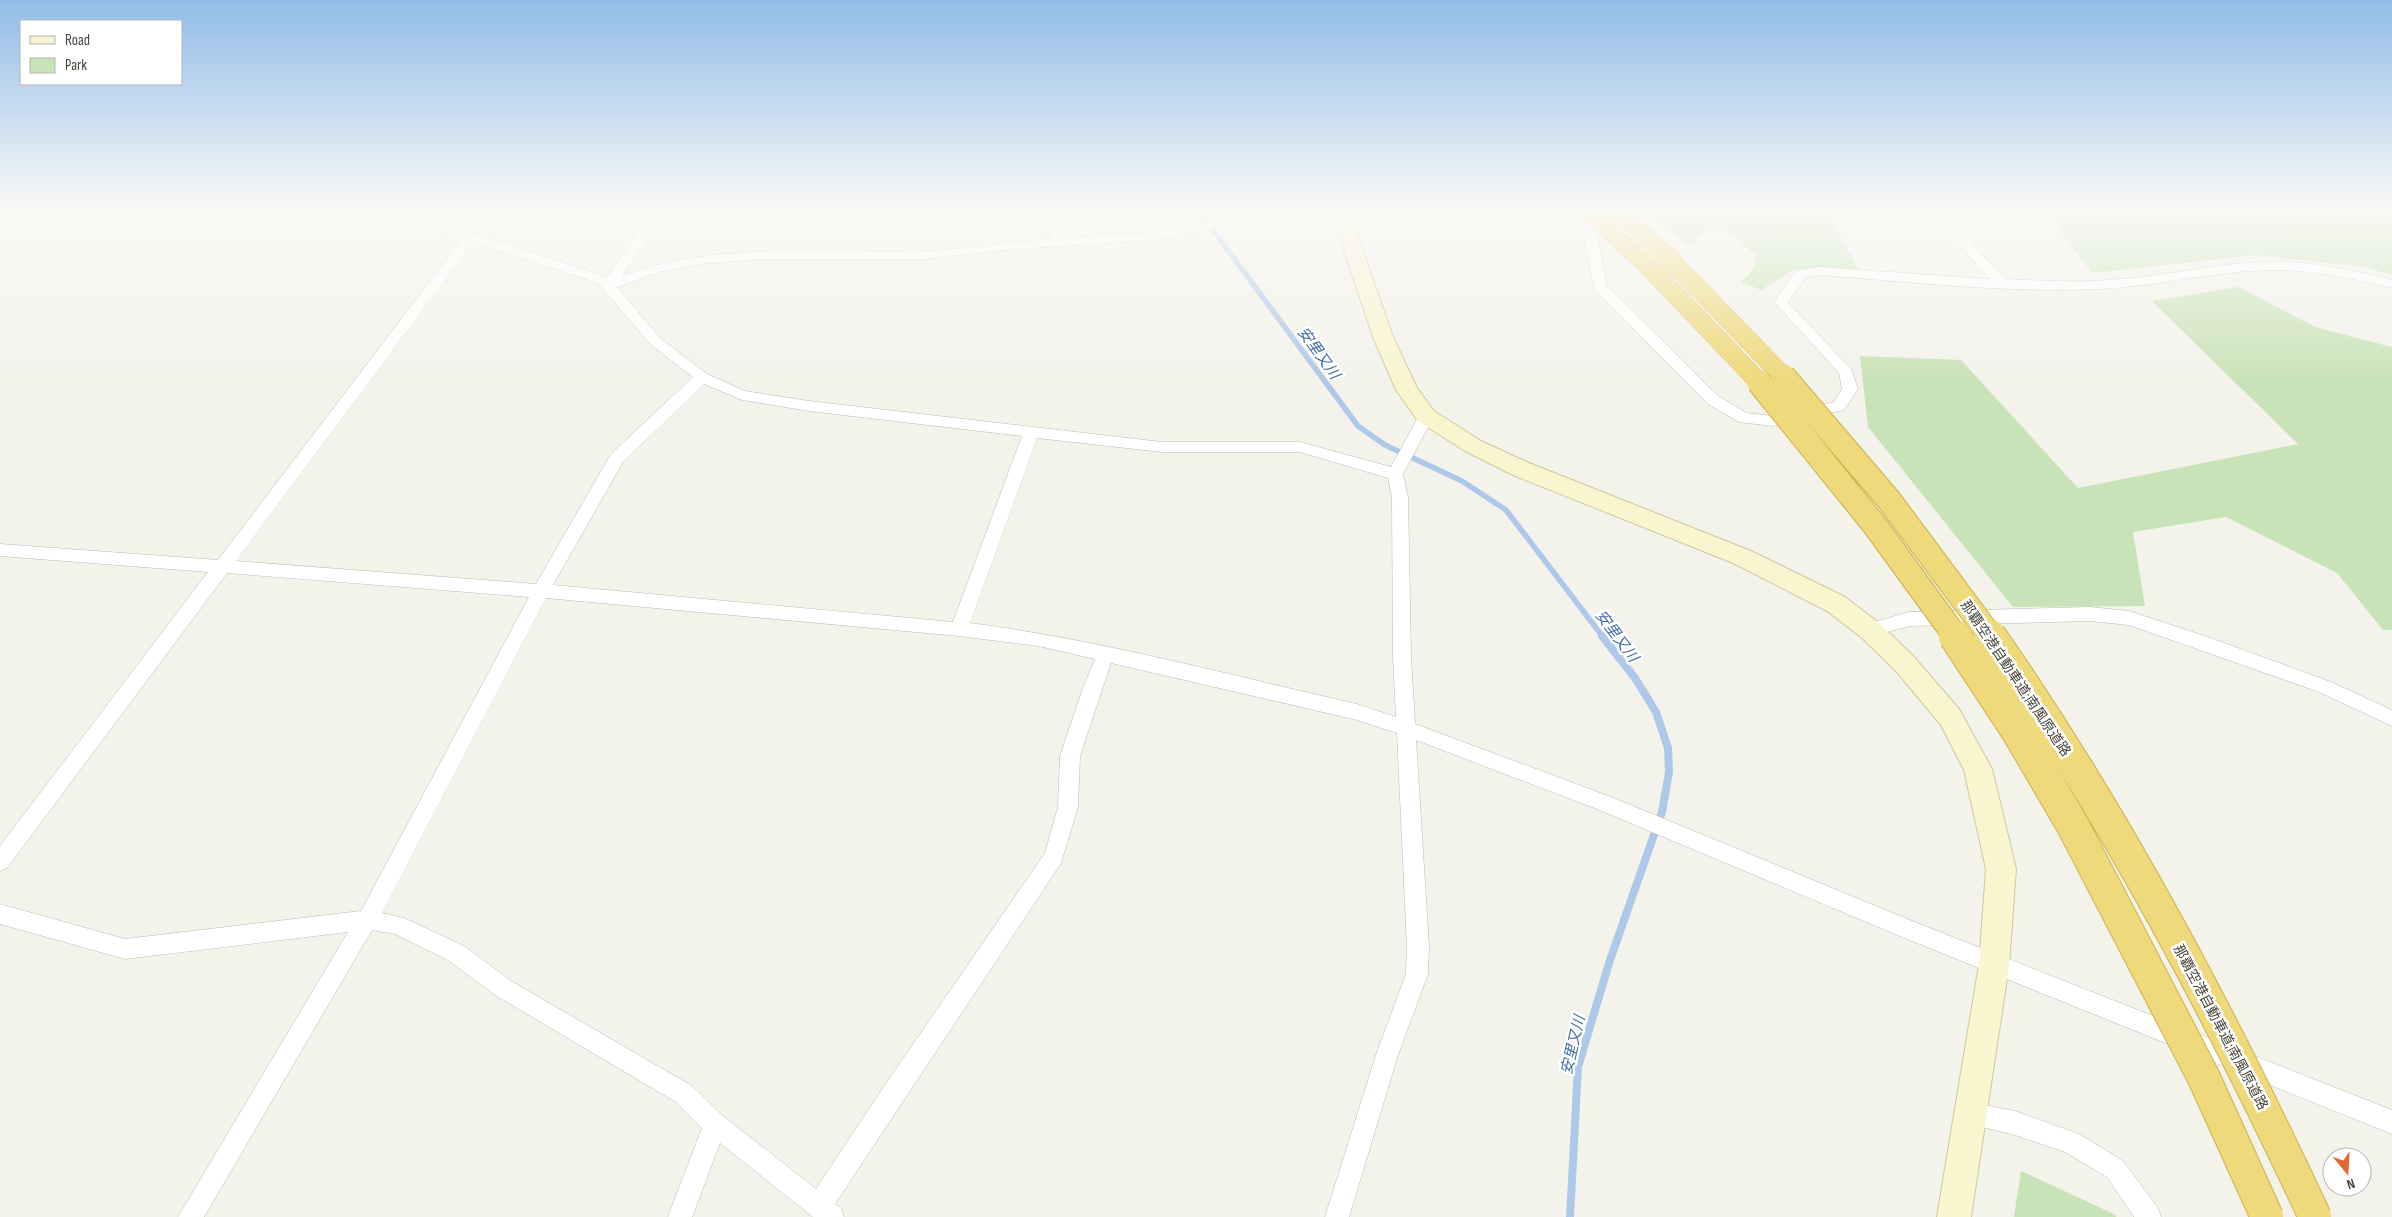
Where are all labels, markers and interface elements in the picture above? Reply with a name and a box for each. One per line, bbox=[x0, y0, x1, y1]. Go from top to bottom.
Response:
legend bbox=[20, 20, 182, 85]
text: Road bbox=[65, 31, 90, 50]
text: Park bbox=[65, 56, 87, 75]
water label: 安里又川 bbox=[1293, 323, 1345, 385]
street label: 那覇空港自動車道;南風原道路 bbox=[1957, 597, 2074, 760]
water label: 安里又川 bbox=[1591, 607, 1643, 668]
street label: 那覇空港自動車道;南風原道路 bbox=[2170, 942, 2271, 1113]
water label: 安里又川 bbox=[1557, 1012, 1590, 1076]
north arrow bbox=[2322, 1147, 2372, 1197]
text: N bbox=[2345, 1175, 2357, 1193]

